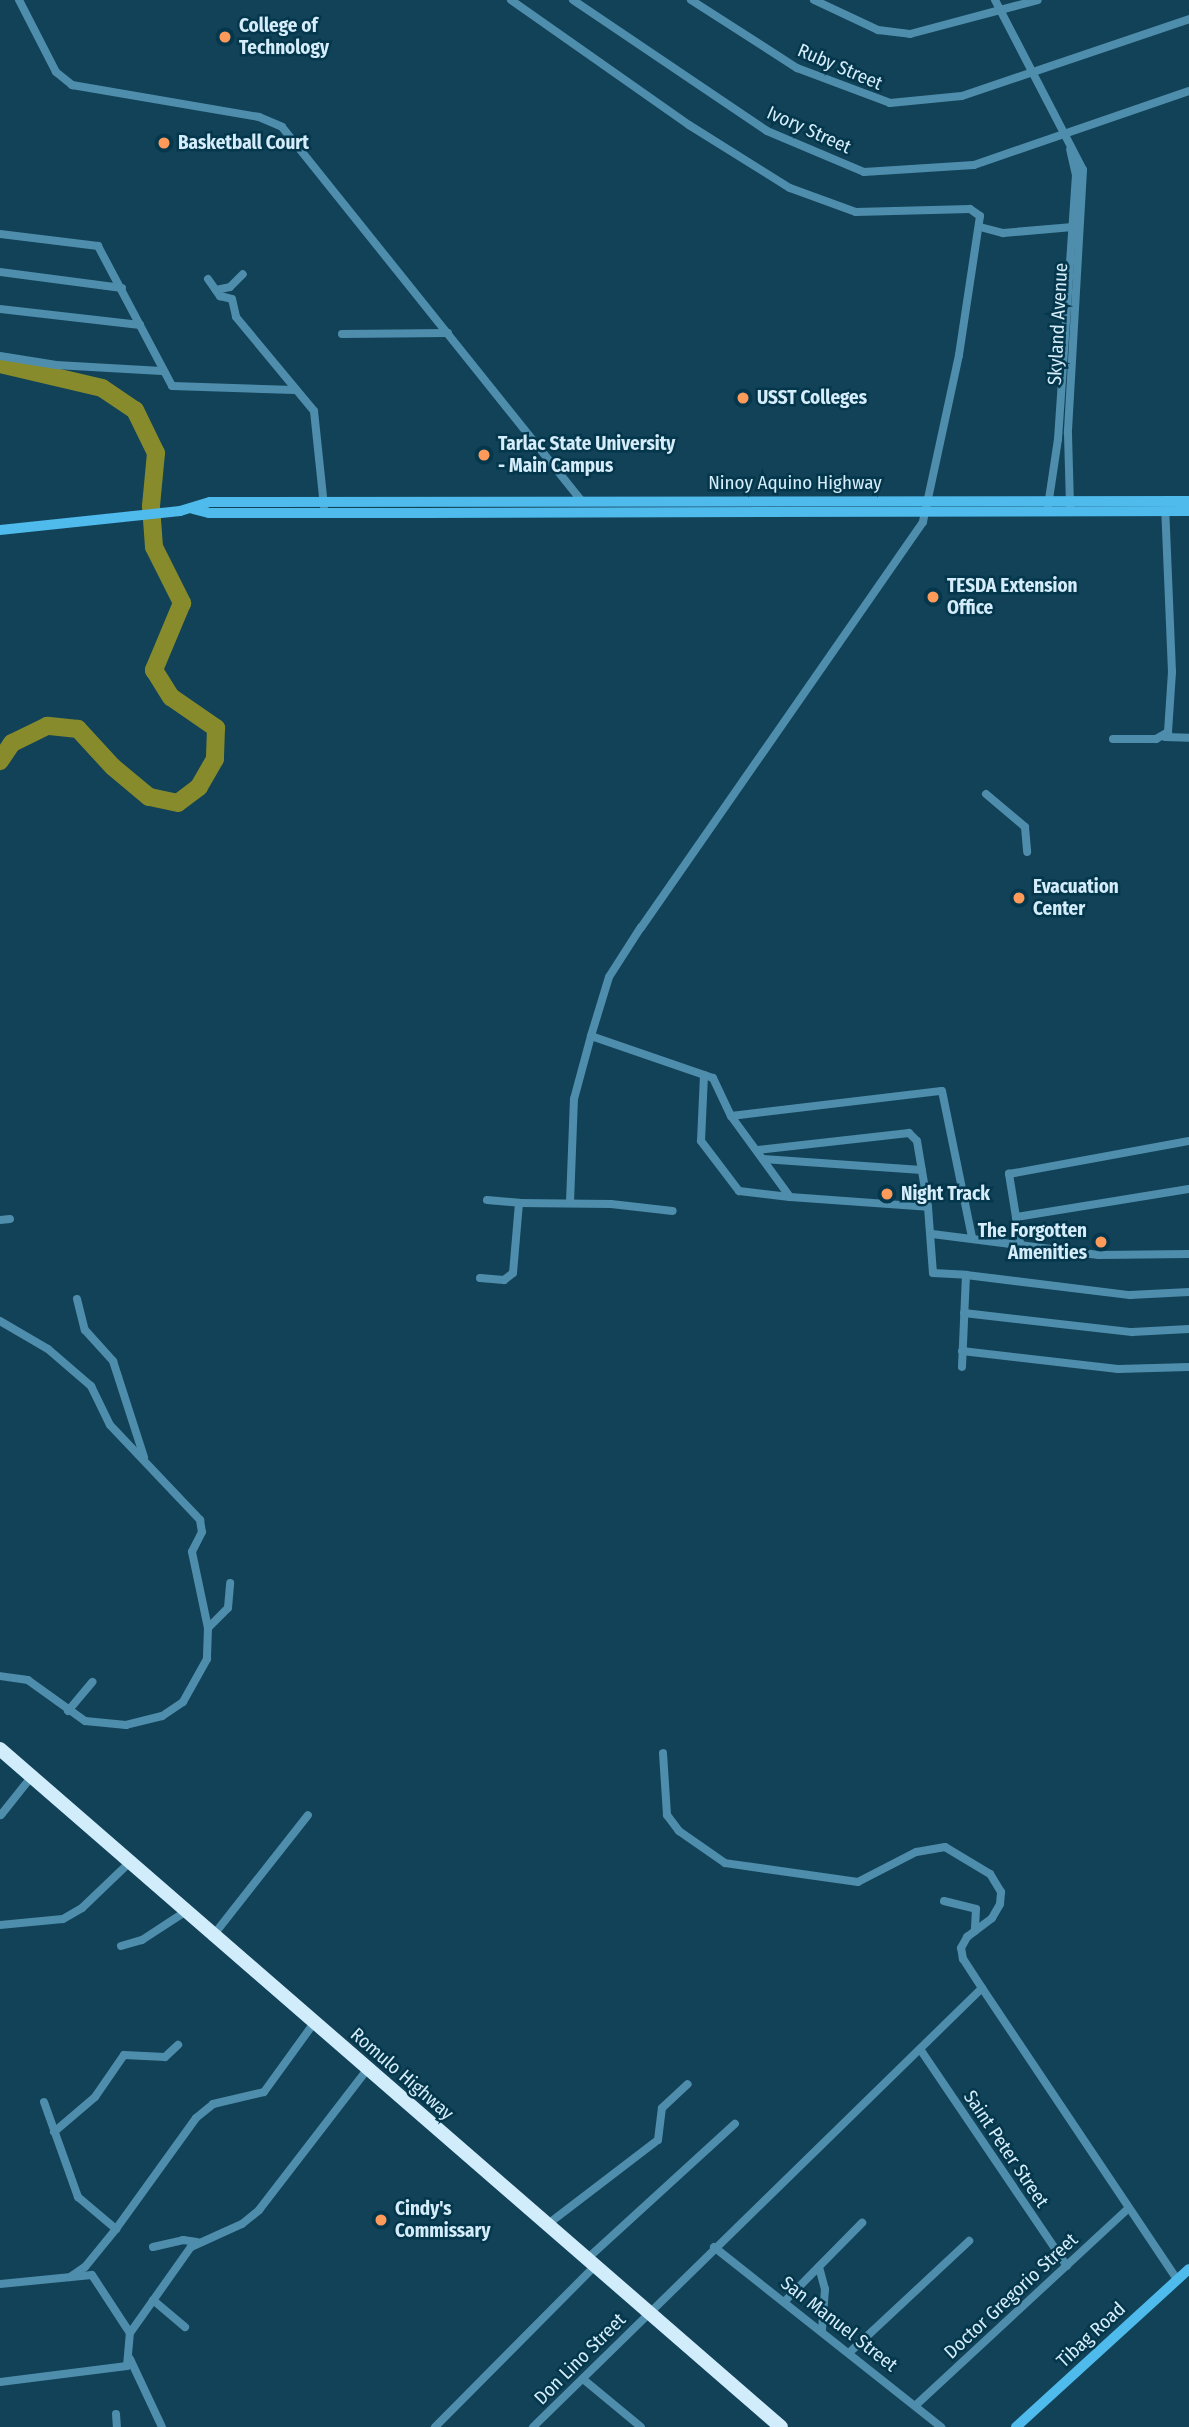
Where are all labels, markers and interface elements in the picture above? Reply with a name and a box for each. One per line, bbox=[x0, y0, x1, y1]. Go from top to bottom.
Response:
place label: College of Technology bbox=[239, 15, 329, 59]
marker: College of Technology bbox=[217, 29, 233, 45]
street label: Ruby Street bbox=[794, 39, 886, 95]
street label: Ivory Street bbox=[763, 101, 855, 159]
place label: Basketball Court bbox=[178, 132, 309, 154]
marker: Basketball Court bbox=[156, 135, 172, 151]
street label: Skyland Avenue bbox=[1043, 262, 1073, 386]
place label: USST Colleges bbox=[757, 387, 867, 409]
marker: USST Colleges bbox=[735, 390, 751, 406]
place label: Tarlac State University - Main Campus bbox=[498, 433, 675, 477]
marker: Tarlac State University - Main Campus bbox=[476, 447, 492, 463]
street label: Ninoy Aquino Highway bbox=[708, 472, 882, 494]
place label: TESDA Extension Office bbox=[947, 575, 1078, 619]
marker: TESDA Extension Office bbox=[925, 589, 941, 605]
place label: Evacuation Center bbox=[1033, 876, 1119, 920]
marker: Evacuation Center bbox=[1011, 890, 1027, 906]
place label: Night Track bbox=[901, 1183, 990, 1205]
marker: Night Track bbox=[879, 1186, 895, 1202]
place label: The Forgotten Amenities bbox=[978, 1220, 1087, 1264]
marker: The Forgotten Amenities bbox=[1093, 1234, 1109, 1250]
street label: Romulo Highway bbox=[346, 2023, 458, 2125]
street label: Saint Peter Street bbox=[958, 2086, 1054, 2212]
place label: Cindy's Commissary bbox=[395, 2198, 490, 2242]
marker: Cindy's Commissary bbox=[373, 2212, 389, 2228]
street label: Doctor Gregorio Street bbox=[940, 2228, 1082, 2364]
street label: San Manuel Street bbox=[776, 2271, 902, 2377]
street label: Tibag Road bbox=[1052, 2298, 1130, 2372]
street label: Don Lino Street bbox=[530, 2309, 630, 2409]

